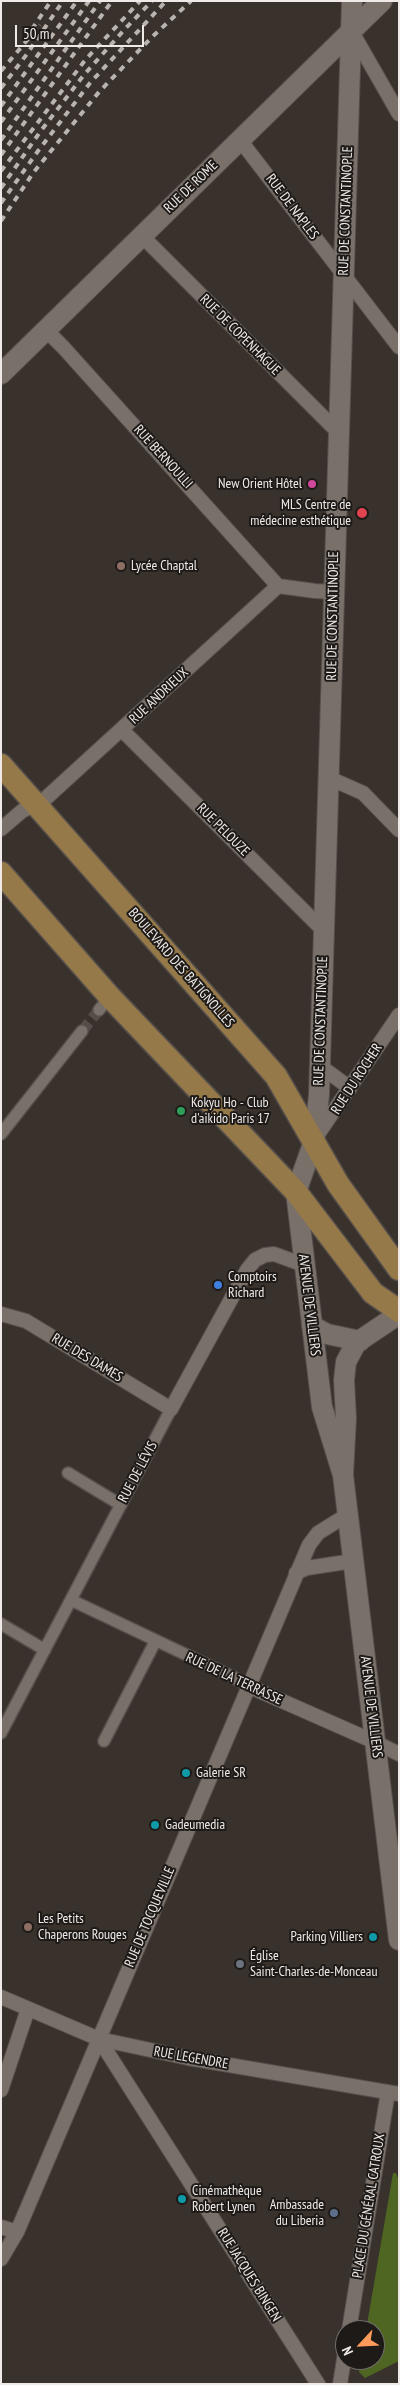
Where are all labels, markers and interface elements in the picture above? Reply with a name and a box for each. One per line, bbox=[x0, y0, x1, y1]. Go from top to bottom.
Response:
scale bar bbox=[18, 15, 146, 47]
text: 50 m bbox=[23, 24, 49, 43]
street label: RUE DE CONSTANTINOPLE bbox=[335, 146, 357, 276]
street label: RUE DE ROME bbox=[161, 157, 221, 217]
street label: RUE DE NAPLES bbox=[262, 171, 322, 243]
street label: RUE DE COPENHAGUE bbox=[196, 291, 284, 379]
street label: RUE BERNOULLI bbox=[130, 422, 196, 492]
place label: New Orient Hôtel bbox=[218, 476, 302, 492]
marker: New Orient Hôtel bbox=[306, 478, 318, 490]
place label: MLS Centre de médecine esthétique bbox=[250, 497, 351, 530]
marker: MLS Centre de médecine esthétique bbox=[355, 506, 369, 520]
street label: RUE DE CONSTANTINOPLE bbox=[323, 551, 343, 681]
place label: Lycée Chaptal bbox=[131, 558, 197, 574]
marker: Lycée Chaptal bbox=[115, 560, 127, 572]
street label: RUE ANDRIEUX bbox=[126, 664, 192, 728]
street label: RUE PELOUZE bbox=[193, 800, 253, 860]
street label: BOULEVARD DES BATIGNOLLES bbox=[124, 905, 238, 1031]
street label: RUE DE CONSTANTINOPLE bbox=[310, 956, 332, 1086]
street label: RUE DU ROCHER bbox=[328, 1040, 386, 1118]
place label: Kokyu Ho - Club d'aikido Paris 17 bbox=[191, 1095, 270, 1128]
marker: Kokyu Ho - Club d'aikido Paris 17 bbox=[175, 1105, 187, 1117]
street label: AVENUE DE VILLIERS bbox=[294, 1253, 324, 1357]
place label: Comptoirs Richard bbox=[228, 1269, 277, 1302]
marker: Comptoirs Richard bbox=[212, 1279, 224, 1291]
street label: RUE DES DAMES bbox=[48, 1330, 126, 1386]
street label: RUE DE LÉVIS bbox=[115, 1439, 161, 1505]
street label: RUE DE LA TERRASSE bbox=[183, 1649, 285, 1709]
street label: AVENUE DE VILLIERS bbox=[356, 1655, 386, 1759]
place label: Galerie SR bbox=[196, 1765, 246, 1781]
marker: Galerie SR bbox=[180, 1767, 192, 1779]
place label: Gadeumedia bbox=[165, 1817, 225, 1833]
marker: Gadeumedia bbox=[149, 1819, 161, 1831]
street label: RUE DE TOCQUEVILLE bbox=[121, 1864, 179, 1970]
place label: Les Petits Chaperons Rouges bbox=[38, 1911, 127, 1944]
marker: Les Petits Chaperons Rouges bbox=[22, 1921, 34, 1933]
place label: Parking Villiers bbox=[291, 1929, 363, 1945]
marker: Parking Villiers bbox=[367, 1931, 379, 1943]
place label: Église Saint-Charles-de-Monceau bbox=[250, 1948, 377, 1980]
marker: Église Saint-Charles-de-Monceau bbox=[234, 1958, 246, 1970]
street label: RUE LEGENDRE bbox=[152, 2043, 230, 2073]
street label: PLACE DU GÉNÉRAL CATROUX bbox=[349, 2132, 389, 2280]
place label: Cinémathèque Robert Lynen bbox=[192, 2183, 262, 2216]
marker: Cinémathèque Robert Lynen bbox=[176, 2193, 188, 2205]
place label: Ambassade du Liberia bbox=[270, 2197, 324, 2230]
marker: Ambassade du Liberia bbox=[328, 2207, 340, 2219]
street label: RUE JACQUES BINGEN bbox=[214, 2225, 284, 2325]
north arrow bbox=[335, 2320, 385, 2370]
text: N bbox=[338, 2344, 357, 2358]

